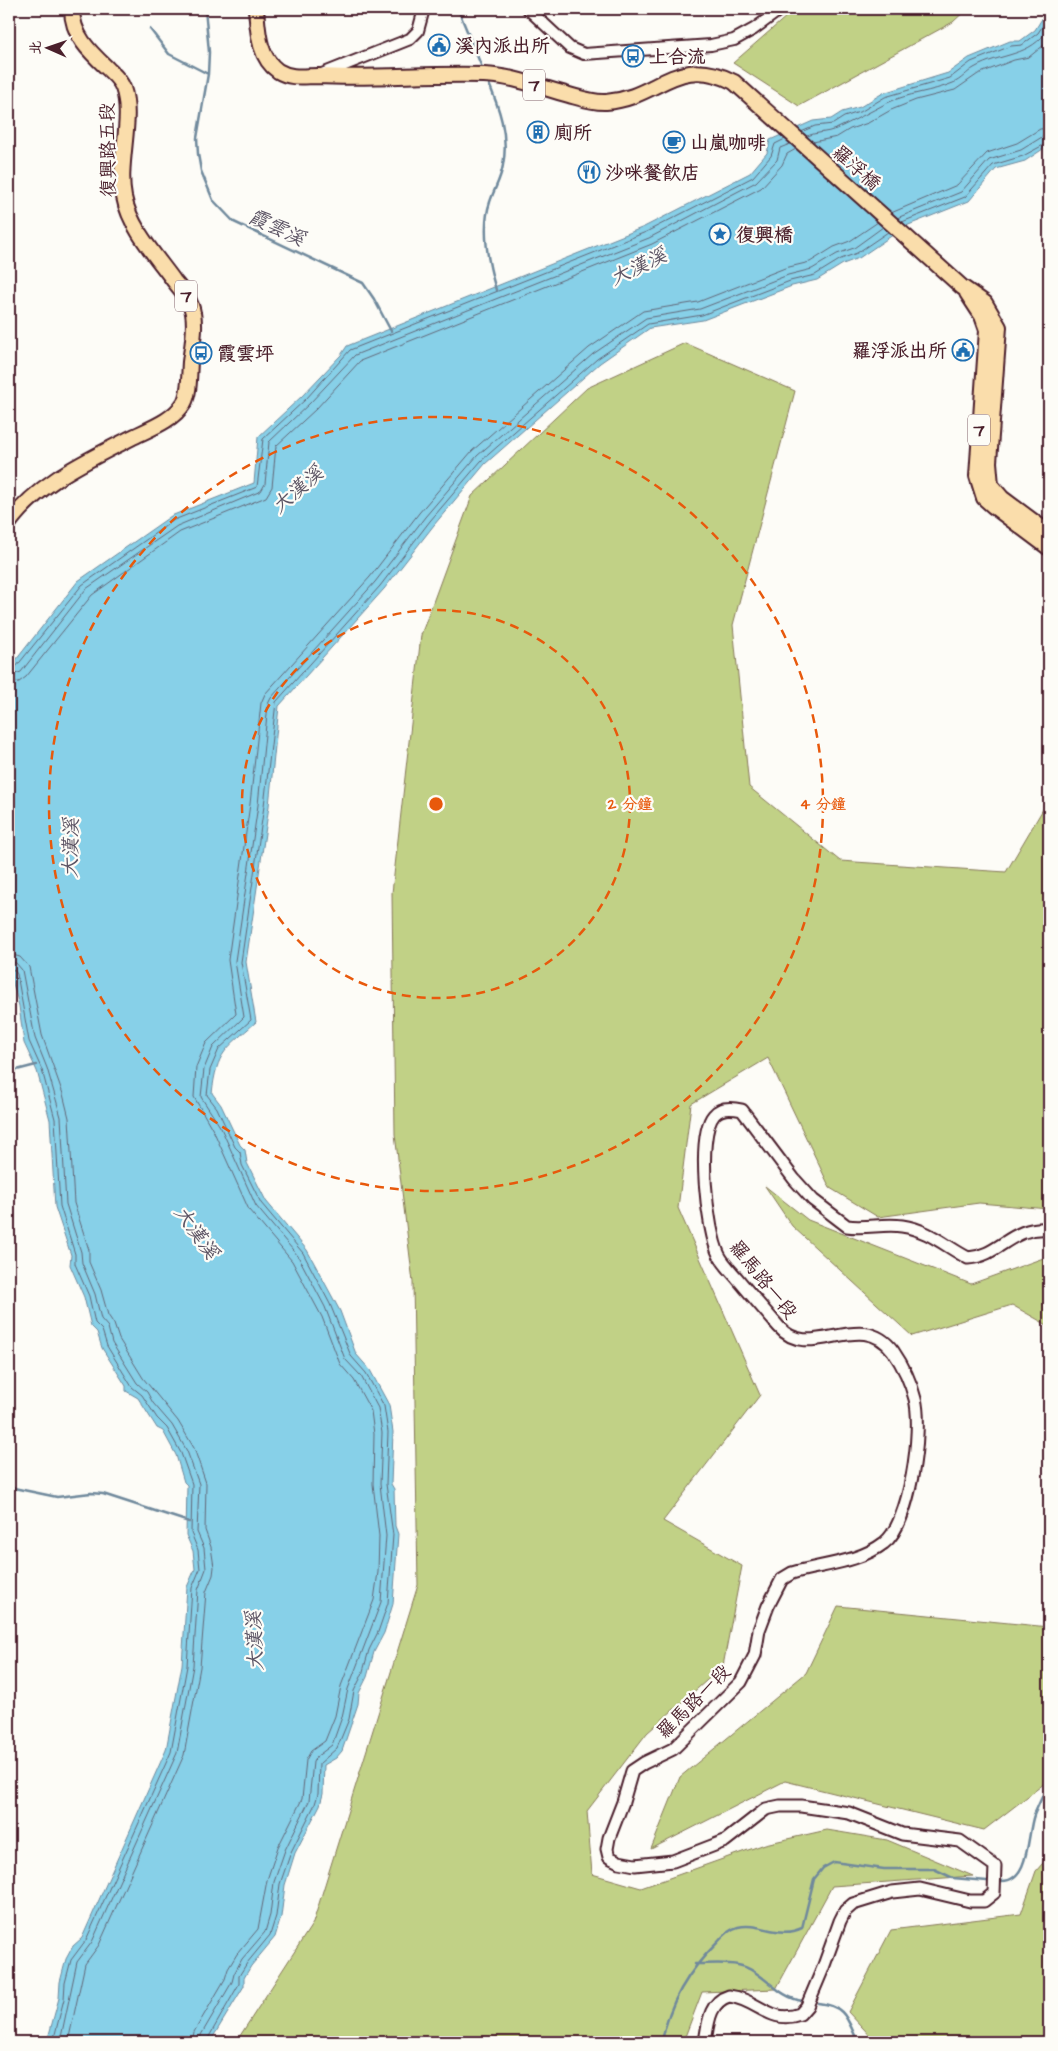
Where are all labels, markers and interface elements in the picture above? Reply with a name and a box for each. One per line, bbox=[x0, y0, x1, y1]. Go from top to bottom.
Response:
north arrow bbox=[22, 22, 72, 72]
public building icon: 溪內派出所 bbox=[427, 33, 451, 57]
place label: 溪內派出所 bbox=[455, 33, 550, 60]
text: 北 bbox=[26, 40, 46, 55]
bus stop icon: 上合流 bbox=[621, 44, 645, 68]
place label: 上合流 bbox=[649, 44, 706, 71]
road number: 7 bbox=[523, 70, 545, 100]
street label: 復興路五段 bbox=[94, 102, 123, 198]
building icon: 廁所 bbox=[526, 120, 550, 144]
place label: 廁所 bbox=[554, 120, 592, 147]
cafe icon: 山嵐咖啡 bbox=[662, 130, 686, 154]
place label: 山嵐咖啡 bbox=[690, 130, 766, 157]
street label: 羅浮橋 bbox=[826, 139, 886, 197]
restaurant icon: 沙咪餐飲店 bbox=[577, 160, 601, 184]
place label: 沙咪餐飲店 bbox=[605, 160, 700, 187]
water label: 霞雲溪 bbox=[243, 203, 311, 254]
place icon: 復興橋 bbox=[708, 222, 732, 246]
place label: 復興橋 bbox=[736, 222, 793, 249]
water label: 大漢溪 bbox=[605, 241, 672, 293]
road number: 7 bbox=[175, 280, 197, 312]
place label: 羅浮派出所 bbox=[852, 338, 947, 365]
public building icon: 羅浮派出所 bbox=[951, 338, 975, 362]
bus stop icon: 霞雲坪 bbox=[189, 341, 213, 365]
place label: 霞雲坪 bbox=[217, 341, 274, 368]
road number: 7 bbox=[968, 414, 990, 446]
water label: 大漢溪 bbox=[266, 459, 330, 520]
text: 2 分鐘 bbox=[607, 794, 652, 815]
text: 4 分鐘 bbox=[800, 794, 846, 815]
centre of rings bbox=[427, 795, 445, 813]
water label: 大漢溪 bbox=[56, 817, 86, 878]
water label: 大漢溪 bbox=[167, 1200, 226, 1266]
street label: 羅馬路一段 bbox=[722, 1235, 803, 1325]
water label: 大漢溪 bbox=[239, 1609, 271, 1672]
street label: 羅馬路一段 bbox=[651, 1659, 737, 1745]

